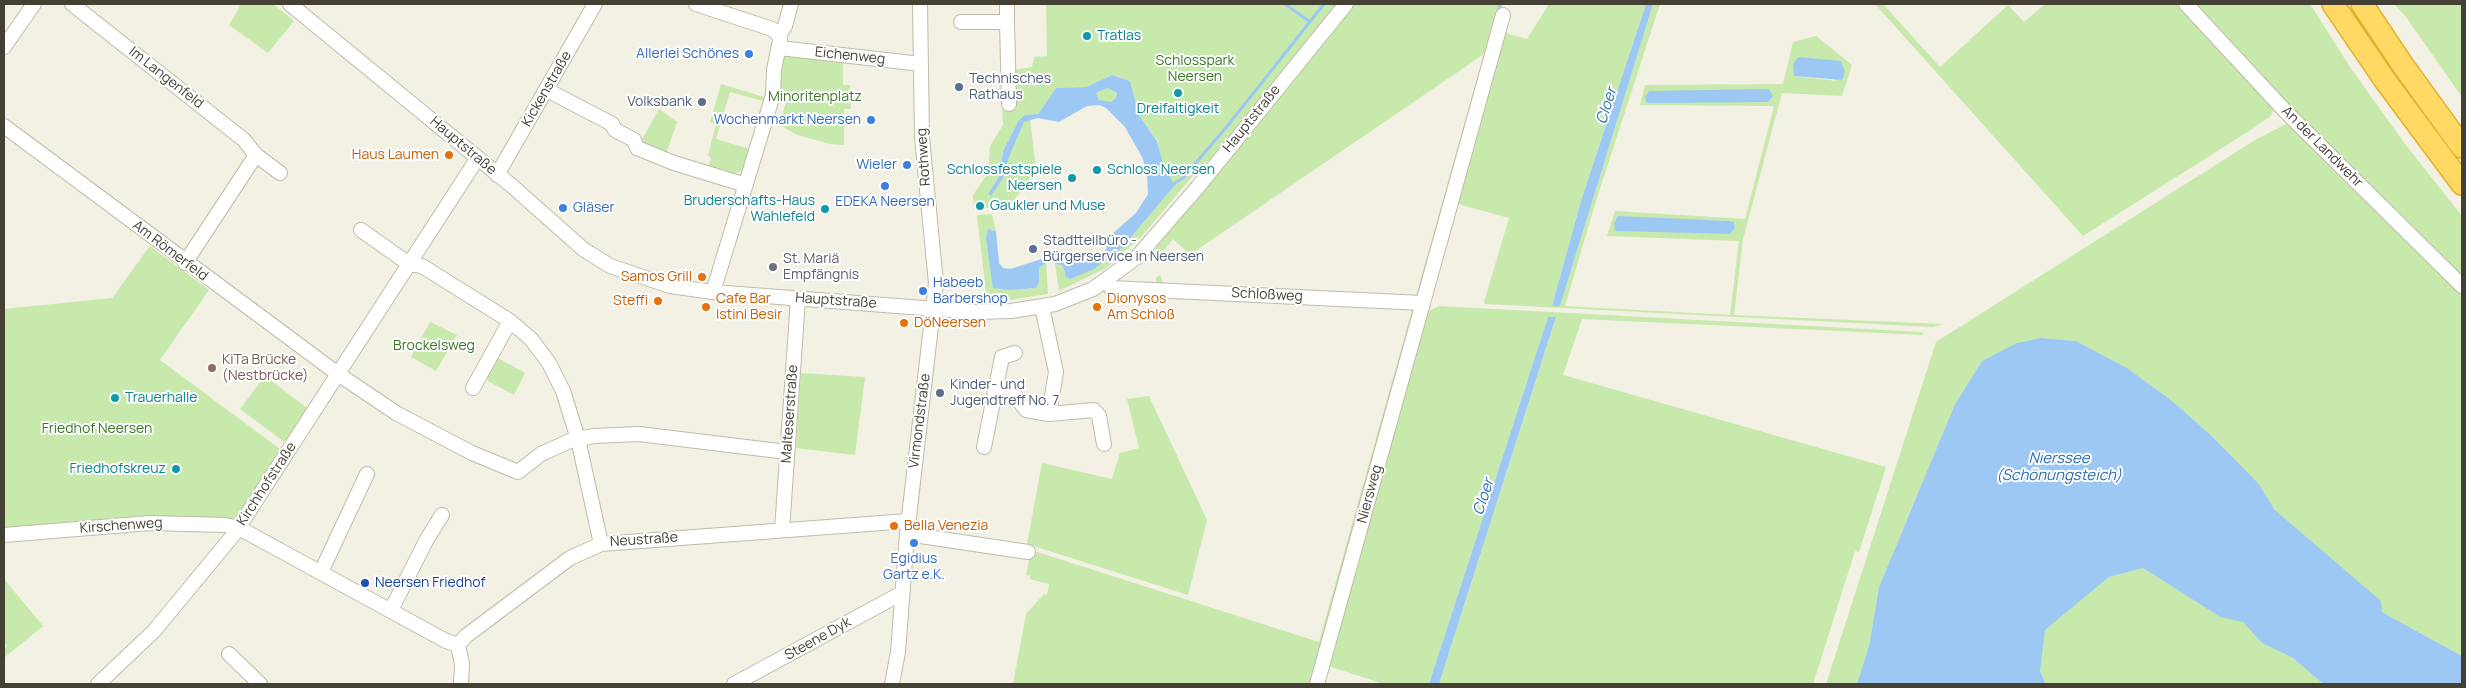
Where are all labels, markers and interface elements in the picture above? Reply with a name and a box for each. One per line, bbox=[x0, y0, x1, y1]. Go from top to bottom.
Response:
place label: Tratlas bbox=[1097, 28, 1141, 44]
marker: Tratlas bbox=[1081, 30, 1093, 42]
street label: Im Langenfeld bbox=[125, 44, 207, 112]
street label: Eichenweg bbox=[814, 44, 886, 68]
place label: Allerlei Schönes bbox=[636, 46, 739, 62]
street label: Kickenstraße bbox=[519, 48, 575, 130]
marker: Allerlei Schönes bbox=[743, 48, 755, 60]
park label: Schlosspark Neersen bbox=[1156, 53, 1234, 85]
place label: Technisches Rathaus bbox=[969, 71, 1051, 104]
marker: Technisches Rathaus bbox=[953, 81, 965, 93]
street label: Hauptstraße bbox=[1220, 82, 1284, 156]
water label: Cloer bbox=[1593, 86, 1621, 126]
marker: Dreifaltigkeit bbox=[1172, 87, 1184, 99]
park label: Minoritenplatz bbox=[768, 89, 862, 105]
place label: Volksbank bbox=[627, 94, 692, 110]
marker: Volksbank bbox=[696, 96, 708, 108]
place label: Dreifaltigkeit bbox=[1137, 101, 1219, 117]
street label: An der Landwehr bbox=[2278, 103, 2366, 191]
place label: Wochenmarkt Neersen bbox=[714, 112, 861, 128]
street label: Hauptstraße bbox=[426, 113, 500, 179]
marker: Wochenmarkt Neersen bbox=[865, 114, 877, 126]
street label: Rothweg bbox=[914, 128, 934, 186]
place label: Haus Laumen bbox=[352, 147, 439, 163]
marker: Haus Laumen bbox=[443, 149, 455, 161]
place label: Wieler bbox=[856, 157, 897, 173]
marker: Wieler bbox=[901, 159, 913, 171]
place label: Schlossfestspiele Neersen bbox=[947, 162, 1062, 194]
place label: Schloss Neersen bbox=[1107, 162, 1215, 178]
marker: Schloss Neersen bbox=[1091, 164, 1103, 176]
marker: Schlossfestspiele Neersen bbox=[1066, 172, 1078, 184]
marker: EDEKA Neersen bbox=[879, 180, 891, 192]
place label: Bruderschafts-Haus Wahlefeld bbox=[684, 193, 815, 226]
place label: EDEKA Neersen bbox=[835, 194, 935, 210]
place label: Gaukler und Muse bbox=[990, 198, 1106, 214]
place label: Gläser bbox=[573, 200, 614, 216]
marker: Gaukler und Muse bbox=[974, 200, 986, 212]
marker: Gläser bbox=[557, 202, 569, 214]
marker: Bruderschafts-Haus Wahlefeld bbox=[819, 203, 831, 215]
street label: Am Römerfeld bbox=[129, 217, 211, 285]
place label: Stadtteilbüro - Bürgerservice in Neersen bbox=[1043, 233, 1204, 266]
marker: Stadtteilbüro - Bürgerservice in Neersen bbox=[1027, 243, 1039, 255]
place label: St. Mariä Empfängnis bbox=[783, 251, 859, 284]
marker: St. Mariä Empfängnis bbox=[767, 261, 779, 273]
place label: Samos Grill bbox=[621, 269, 692, 285]
marker: Samos Grill bbox=[696, 271, 708, 283]
place label: Habeeb Barbershop bbox=[933, 275, 1008, 308]
marker: Habeeb Barbershop bbox=[917, 285, 929, 297]
street label: Schloßweg bbox=[1231, 285, 1303, 305]
street label: Hauptstraße bbox=[795, 290, 877, 312]
place label: Cafe Bar Istini Besir bbox=[716, 291, 782, 324]
place label: Dionysos Am Schloß bbox=[1107, 291, 1175, 324]
place label: Steffi bbox=[613, 293, 648, 309]
marker: Steffi bbox=[652, 295, 664, 307]
marker: Cafe Bar Istini Besir bbox=[700, 301, 712, 313]
marker: Dionysos Am Schloß bbox=[1091, 301, 1103, 313]
place label: DöNeersen bbox=[914, 315, 986, 331]
marker: DöNeersen bbox=[898, 317, 910, 329]
park label: Brockelsweg bbox=[393, 338, 475, 354]
place label: KiTa Brücke (Nestbrücke) bbox=[222, 352, 308, 384]
marker: KiTa Brücke (Nestbrücke) bbox=[206, 362, 218, 374]
street label: Malteserstraße bbox=[778, 364, 802, 464]
street label: Virmondstraße bbox=[906, 373, 934, 469]
place label: Kinder- und Jugendtreff No. 7 bbox=[950, 377, 1059, 410]
marker: Kinder- und Jugendtreff No. 7 bbox=[934, 387, 946, 399]
place label: Trauerhalle bbox=[125, 390, 198, 406]
marker: Trauerhalle bbox=[109, 392, 121, 404]
park label: Friedhof Neersen bbox=[42, 421, 152, 437]
street label: Kirchhofstraße bbox=[234, 439, 300, 529]
water label: Nierssee (Schönungsteich) bbox=[1996, 450, 2122, 485]
place label: Friedhofskreuz bbox=[69, 461, 166, 477]
marker: Friedhofskreuz bbox=[170, 463, 182, 475]
street label: Niersweg bbox=[1354, 463, 1386, 525]
water label: Cloer bbox=[1470, 476, 1498, 518]
street label: Kirschenweg bbox=[79, 515, 163, 537]
place label: Bella Venezia bbox=[904, 518, 988, 534]
marker: Bella Venezia bbox=[888, 520, 900, 532]
street label: Neustraße bbox=[609, 529, 679, 551]
marker: Egidius Gartz e.K. bbox=[908, 537, 920, 549]
place label: Egidius Gartz e.K. bbox=[883, 551, 945, 584]
place label: Neersen Friedhof bbox=[375, 575, 486, 591]
marker: Neersen Friedhof bbox=[359, 577, 371, 589]
street label: Steene Dyk bbox=[782, 614, 854, 664]

